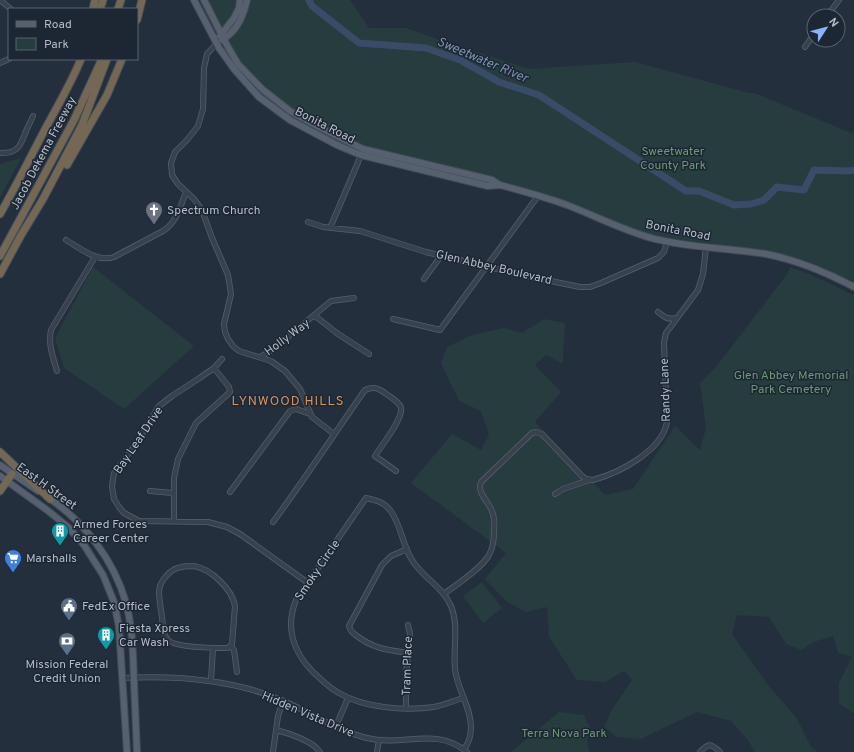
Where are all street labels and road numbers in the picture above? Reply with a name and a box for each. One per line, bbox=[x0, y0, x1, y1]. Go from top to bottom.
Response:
street label: Jacob Dekema Freeway bbox=[7, 94, 81, 213]
street label: Bonita Road bbox=[292, 104, 357, 148]
street label: Bonita Road bbox=[644, 217, 712, 245]
street label: Glen Abbey Boulevard bbox=[434, 247, 553, 289]
street label: Holly Way bbox=[262, 316, 313, 360]
street label: Randy Lane bbox=[657, 358, 675, 422]
street label: Bay Leaf Drive bbox=[110, 404, 167, 477]
street label: East H Street bbox=[13, 460, 80, 514]
street label: Smoky Circle bbox=[292, 537, 344, 604]
street label: Tram Place bbox=[399, 636, 417, 696]
street label: Hidden Vista Drive bbox=[259, 688, 356, 742]

